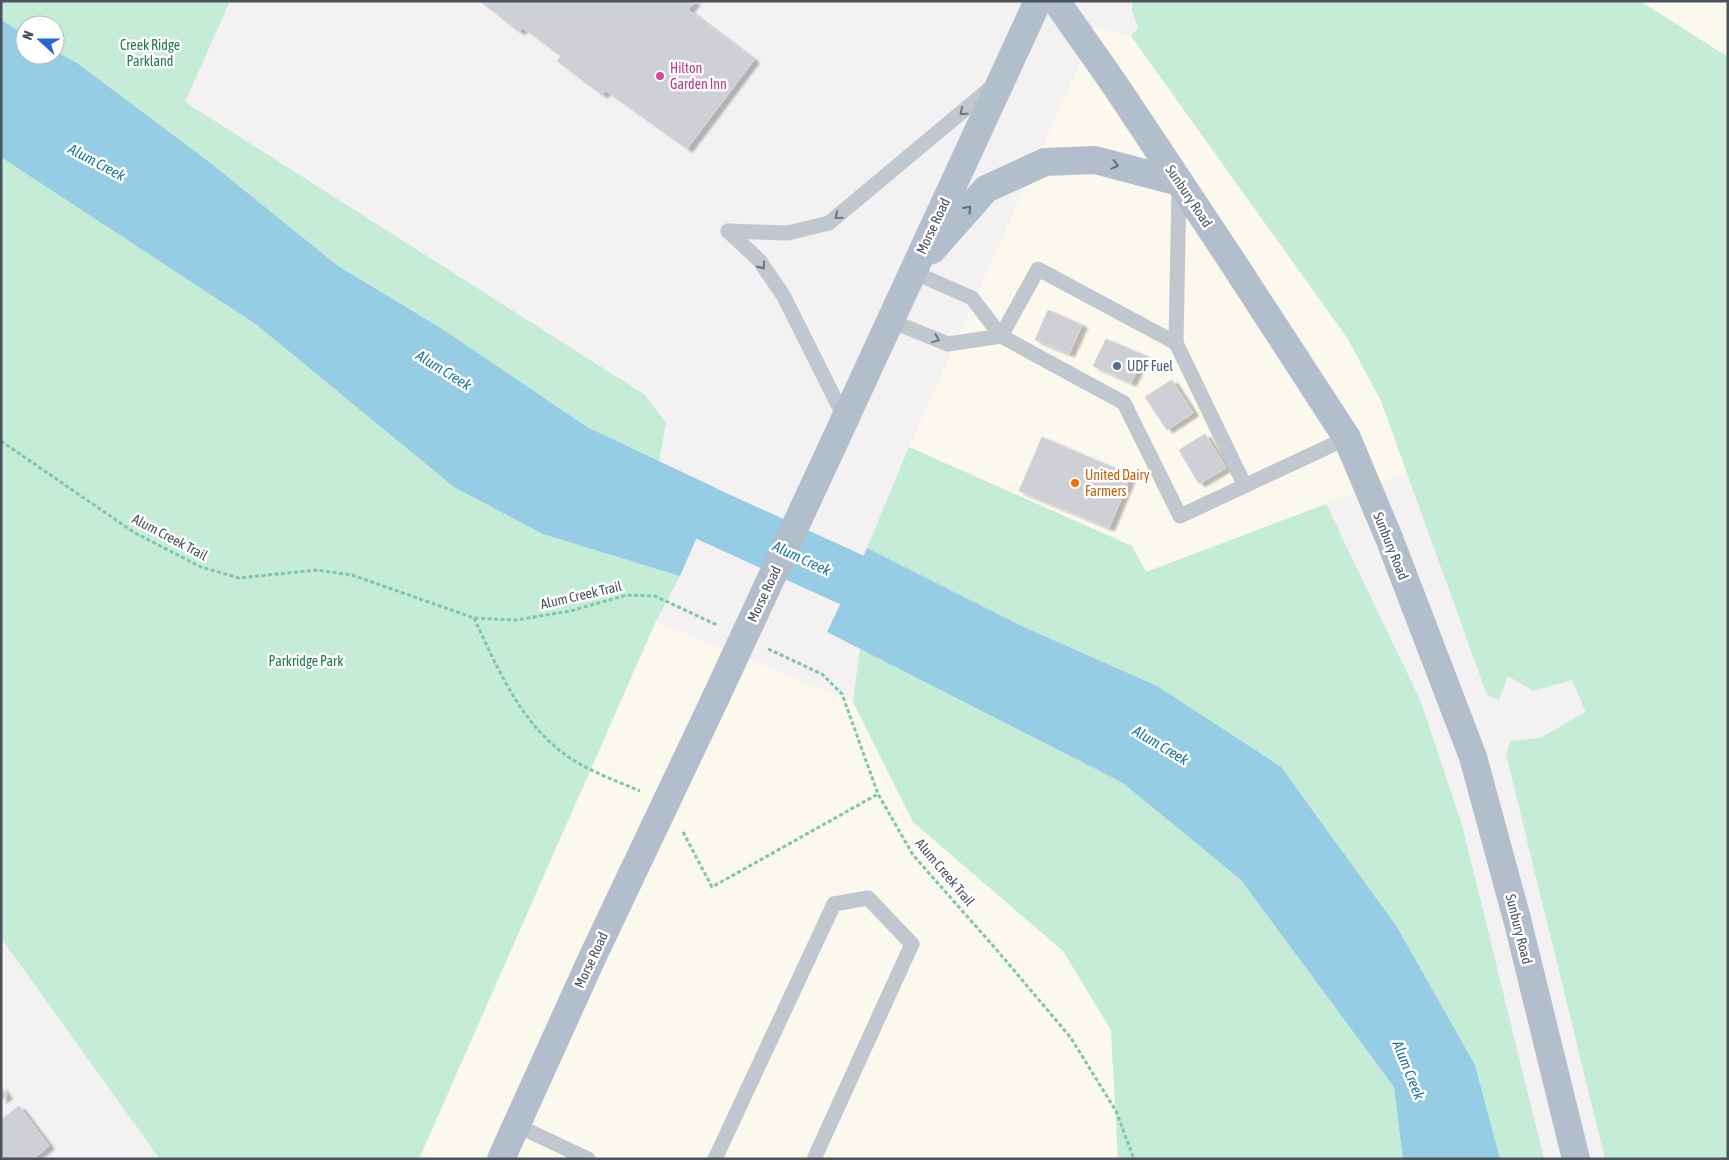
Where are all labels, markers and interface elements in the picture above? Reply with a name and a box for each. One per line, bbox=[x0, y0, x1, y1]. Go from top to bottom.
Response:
north arrow bbox=[15, 15, 65, 65]
text: N bbox=[19, 29, 37, 42]
park label: Creek Ridge Parkland bbox=[120, 37, 180, 69]
place label: Hilton Garden Inn bbox=[670, 60, 727, 92]
marker: Hilton Garden Inn bbox=[654, 70, 666, 82]
one-way arrow bbox=[959, 106, 968, 115]
water label: Alum Creek bbox=[65, 139, 129, 184]
one-way arrow bbox=[1111, 160, 1119, 170]
street label: Sunbury Road bbox=[1162, 162, 1216, 230]
street label: Morse Road bbox=[913, 195, 953, 257]
one-way arrow bbox=[962, 206, 971, 215]
one-way arrow bbox=[835, 210, 844, 218]
one-way arrow bbox=[757, 260, 765, 269]
one-way arrow bbox=[931, 333, 940, 343]
water label: Alum Creek bbox=[412, 346, 475, 394]
place label: UDF Fuel bbox=[1127, 358, 1173, 374]
marker: UDF Fuel bbox=[1111, 360, 1123, 372]
place label: United Dairy Farmers bbox=[1085, 467, 1150, 499]
marker: United Dairy Farmers bbox=[1069, 477, 1081, 489]
street label: Alum Creek Trail bbox=[130, 510, 211, 564]
street label: Sunbury Road bbox=[1370, 510, 1412, 582]
water label: Alum Creek bbox=[769, 537, 834, 579]
street label: Morse Road bbox=[744, 563, 784, 625]
street label: Alum Creek Trail bbox=[539, 578, 624, 612]
park label: Parkridge Park bbox=[269, 653, 343, 669]
water label: Alum Creek bbox=[1129, 721, 1192, 768]
street label: Alum Creek Trail bbox=[912, 835, 978, 909]
street label: Sunbury Road bbox=[1503, 892, 1535, 966]
street label: Morse Road bbox=[571, 929, 611, 991]
water label: Alum Creek bbox=[1389, 1037, 1429, 1102]

